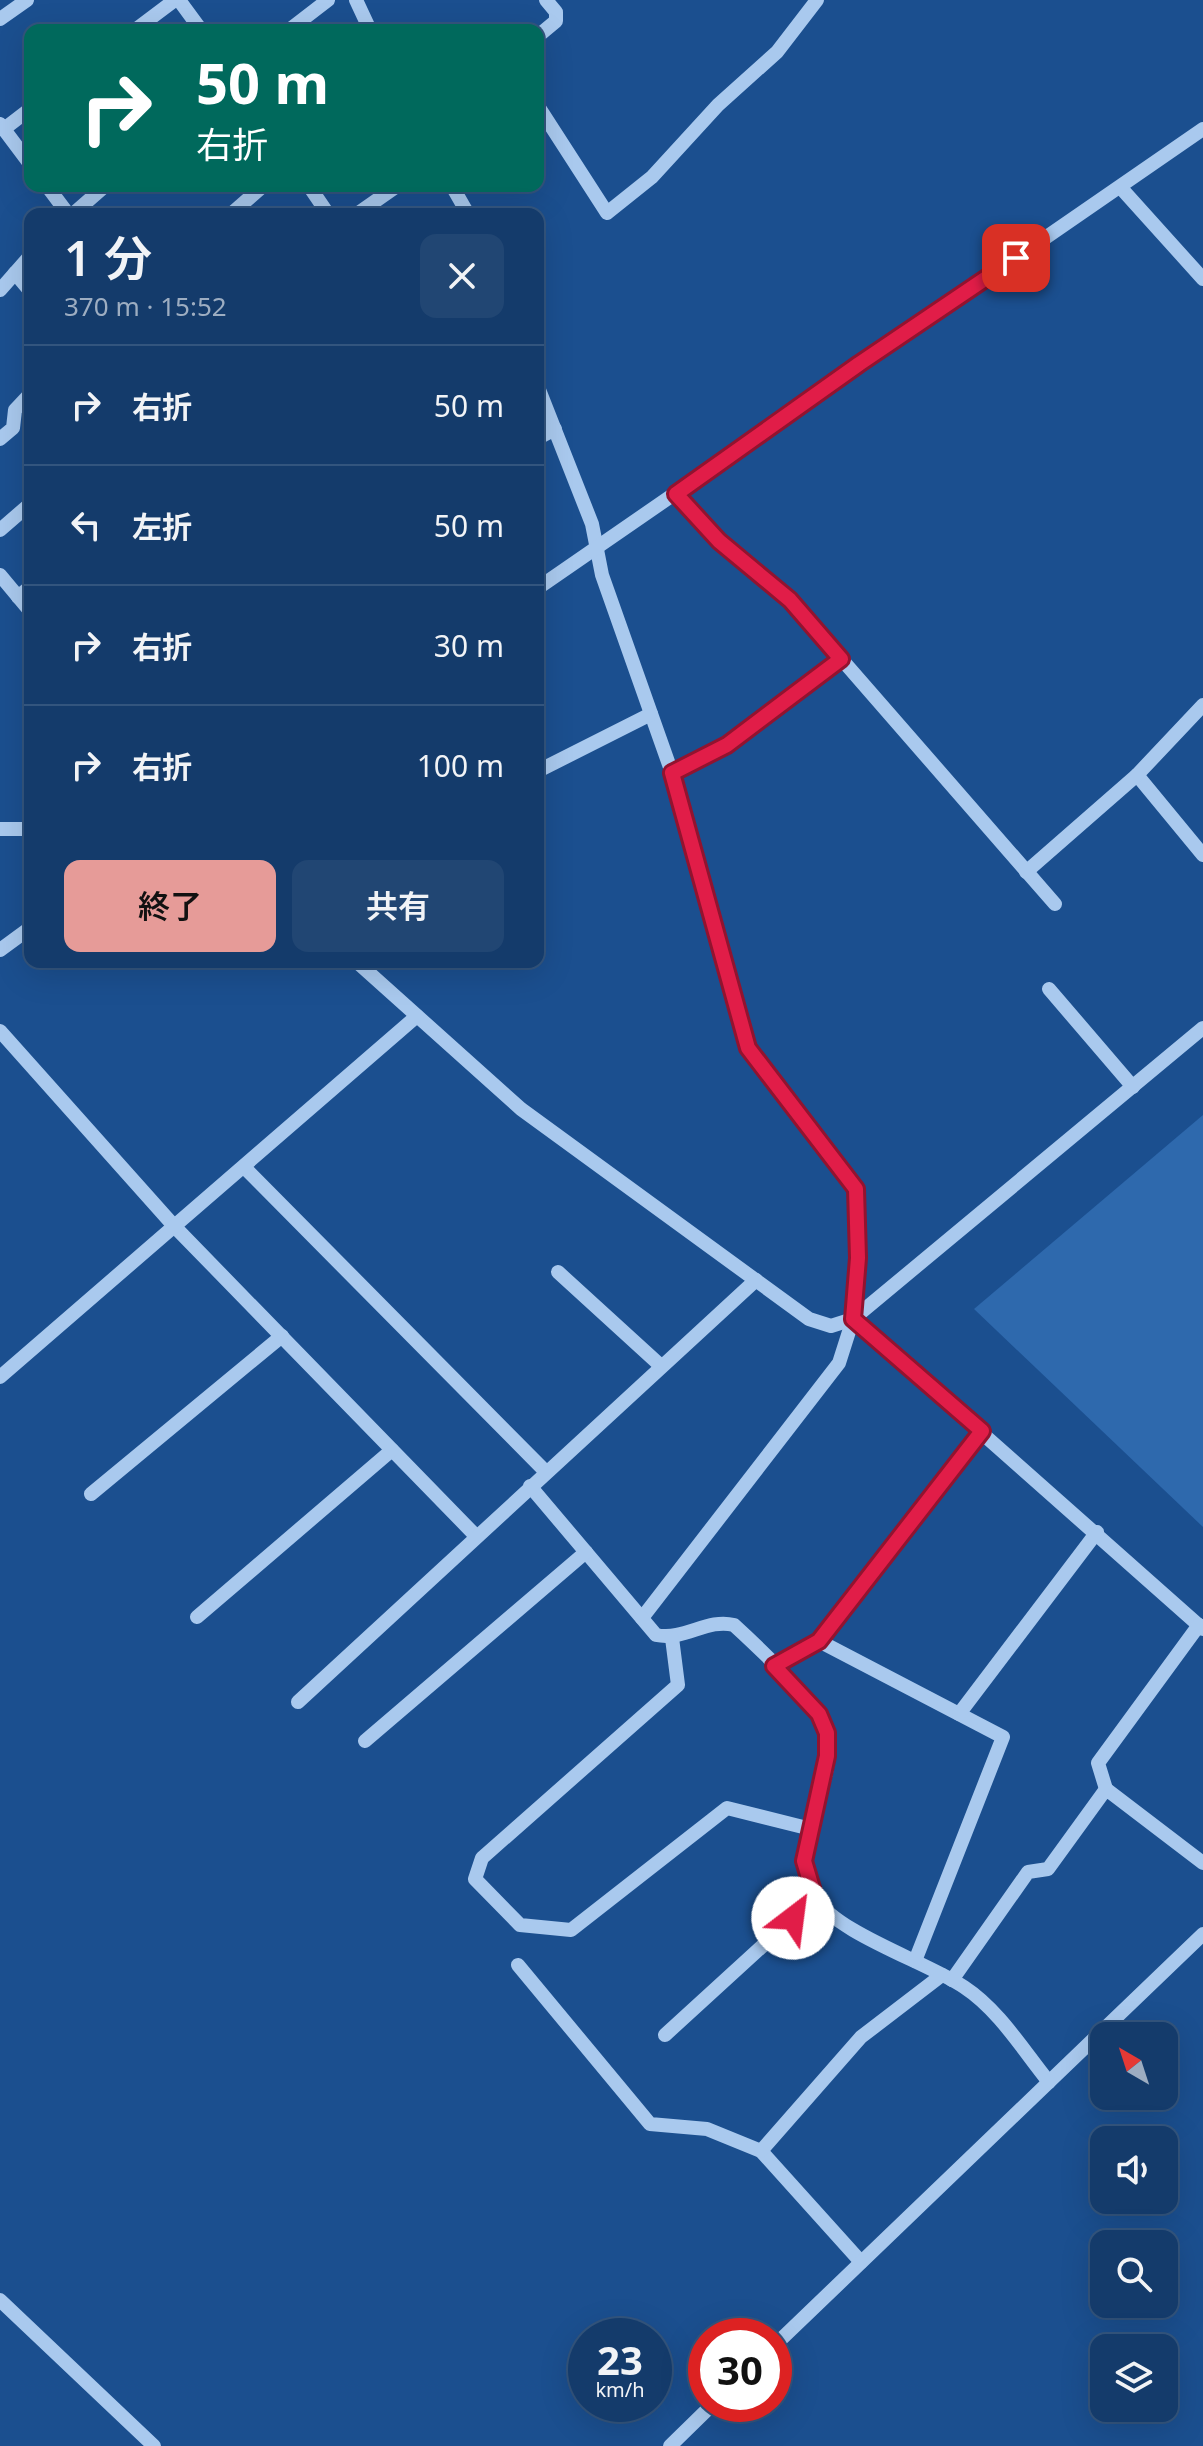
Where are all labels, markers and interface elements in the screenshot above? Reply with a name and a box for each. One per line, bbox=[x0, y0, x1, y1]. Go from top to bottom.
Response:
text: 50 m bbox=[196, 44, 329, 120]
icon: right bbox=[64, 56, 168, 160]
text: 右折 bbox=[196, 120, 268, 169]
pin bbox=[982, 224, 1050, 292]
text: 1 分 bbox=[64, 225, 152, 290]
button: close bbox=[420, 234, 504, 318]
icon: arrive bbox=[994, 236, 1038, 280]
text: 370 m · 15:52 bbox=[64, 288, 227, 324]
icon: right bbox=[64, 383, 108, 427]
text: 50 m bbox=[434, 385, 504, 426]
text: 右折 bbox=[132, 386, 192, 427]
icon: left bbox=[64, 503, 108, 547]
text: 50 m bbox=[434, 505, 504, 546]
text: 左折 bbox=[132, 506, 192, 547]
icon: right bbox=[64, 623, 108, 667]
text: 30 m bbox=[434, 625, 504, 666]
text: 右折 bbox=[132, 626, 192, 667]
icon: right bbox=[64, 743, 108, 787]
text: 100 m bbox=[417, 745, 504, 786]
text: 右折 bbox=[132, 746, 192, 787]
button: 終了 bbox=[64, 860, 276, 952]
button: 共有 bbox=[292, 860, 504, 952]
position arrow bbox=[751, 1876, 835, 1960]
north arrow bbox=[1090, 2022, 1178, 2110]
map controls bbox=[1090, 2022, 1178, 2422]
button: sound bbox=[1090, 2126, 1178, 2214]
button: search bbox=[1090, 2230, 1178, 2318]
speed limit sign: 30 bbox=[688, 2318, 792, 2422]
text: 23 bbox=[597, 2332, 643, 2387]
button: layers bbox=[1090, 2334, 1178, 2422]
text: km/h bbox=[595, 2376, 645, 2403]

